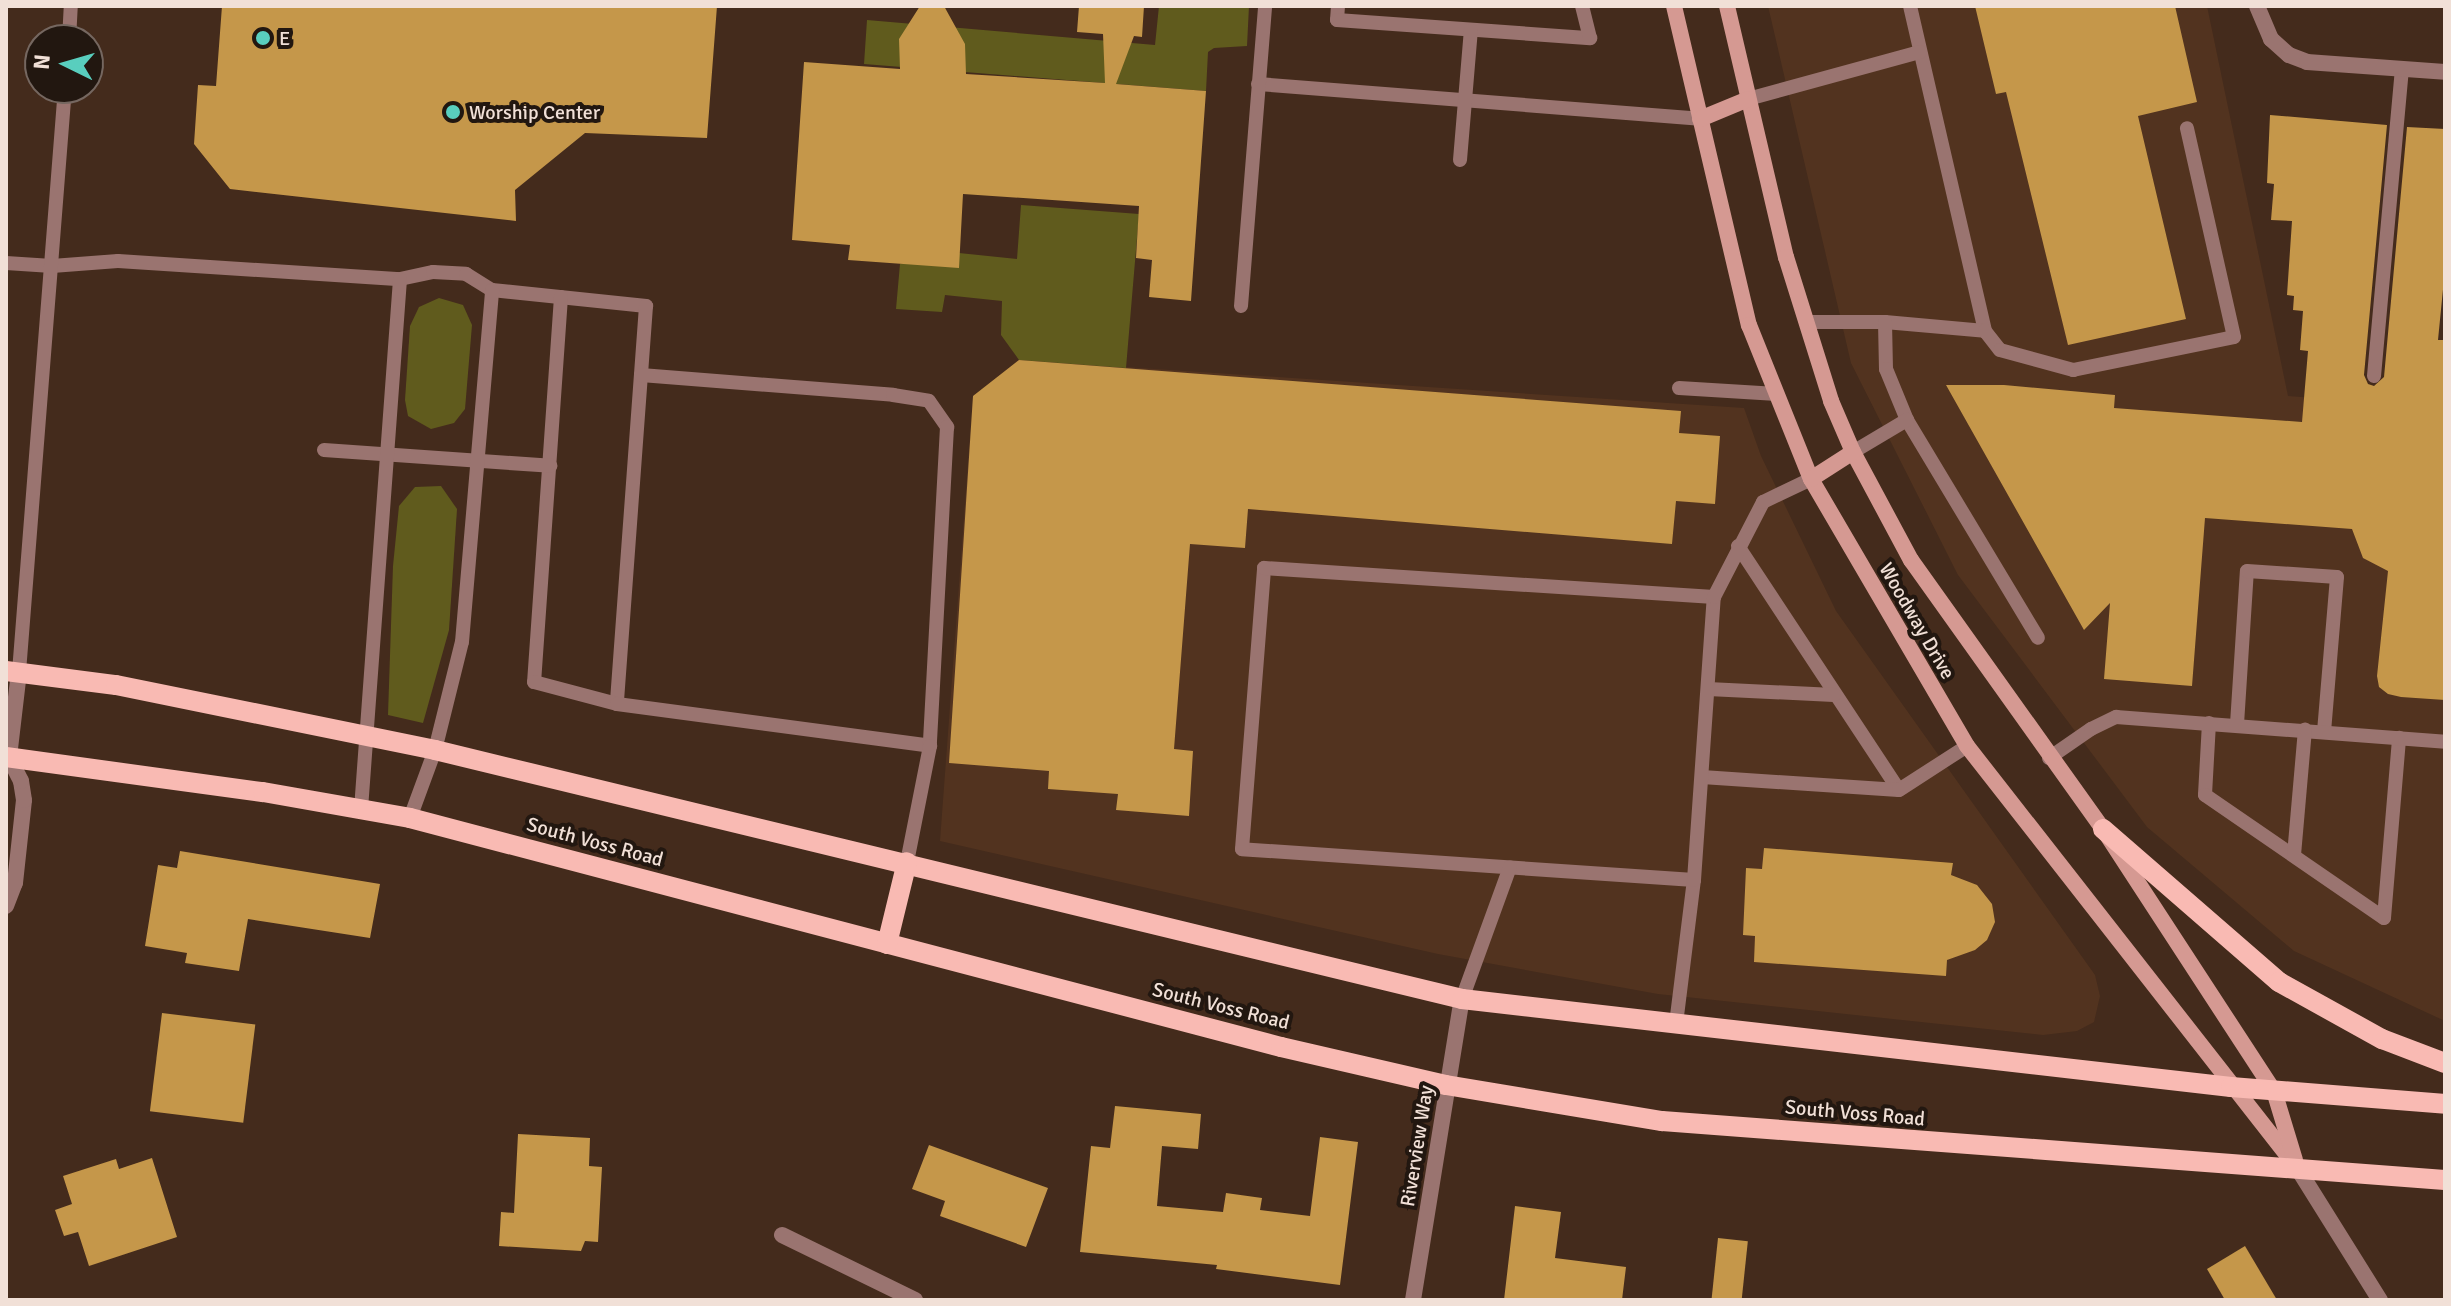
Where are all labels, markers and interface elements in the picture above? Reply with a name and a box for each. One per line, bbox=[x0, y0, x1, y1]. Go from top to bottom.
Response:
north arrow bbox=[24, 24, 104, 104]
place label: E bbox=[279, 26, 290, 50]
marker: E bbox=[254, 29, 272, 47]
text: N bbox=[27, 53, 56, 71]
place label: Worship Center bbox=[469, 100, 600, 124]
marker: Worship Center bbox=[444, 103, 462, 121]
street label: Woodway Drive bbox=[1874, 559, 1960, 683]
street label: South Voss Road bbox=[524, 812, 666, 872]
street label: South Voss Road bbox=[1150, 977, 1292, 1035]
street label: Riverview Way bbox=[1396, 1084, 1438, 1208]
street label: South Voss Road bbox=[1784, 1095, 1926, 1131]

